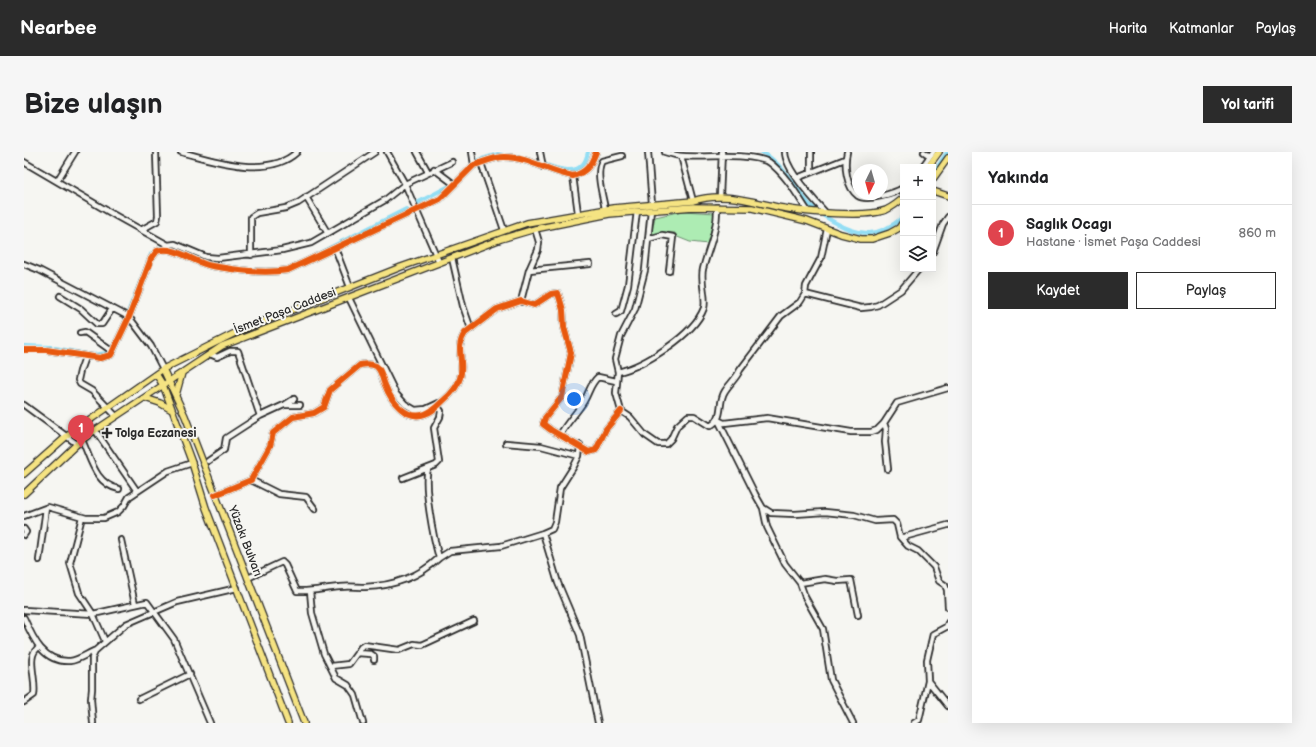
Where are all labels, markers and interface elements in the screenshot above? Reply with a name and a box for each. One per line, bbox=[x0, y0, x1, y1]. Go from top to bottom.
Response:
text: Nearbee bbox=[20, 17, 97, 40]
text: Harita bbox=[1109, 20, 1147, 37]
text: Katmanlar bbox=[1169, 20, 1234, 37]
text: Paylaş bbox=[1256, 20, 1296, 37]
button: Yol tarifi bbox=[1203, 86, 1292, 123]
text: Bize ulaşın bbox=[24, 88, 163, 121]
north arrow bbox=[852, 164, 888, 200]
map controls bbox=[900, 164, 936, 272]
button: + bbox=[900, 164, 936, 200]
text: Yakında bbox=[988, 168, 1049, 188]
button: − bbox=[900, 200, 936, 236]
text: Saglık Ocagı bbox=[1026, 215, 1112, 234]
text: 1 bbox=[998, 225, 1004, 241]
text: 860 m bbox=[1239, 225, 1276, 241]
text: Hastane · İsmet Paşa Caddesi bbox=[1026, 234, 1201, 250]
button: layers bbox=[900, 236, 936, 272]
button: Kaydet bbox=[988, 272, 1128, 309]
button: Paylaş bbox=[1136, 272, 1276, 309]
street label: İsmet Paşa Caddesi bbox=[231, 284, 338, 337]
your location bbox=[564, 389, 584, 409]
pin: 1 bbox=[68, 415, 94, 448]
place label: Tolga Eczanesi bbox=[115, 426, 196, 441]
marker: Tolga Eczanesi bbox=[102, 428, 112, 438]
street label: Yüzakı Bulvarı bbox=[224, 503, 265, 579]

